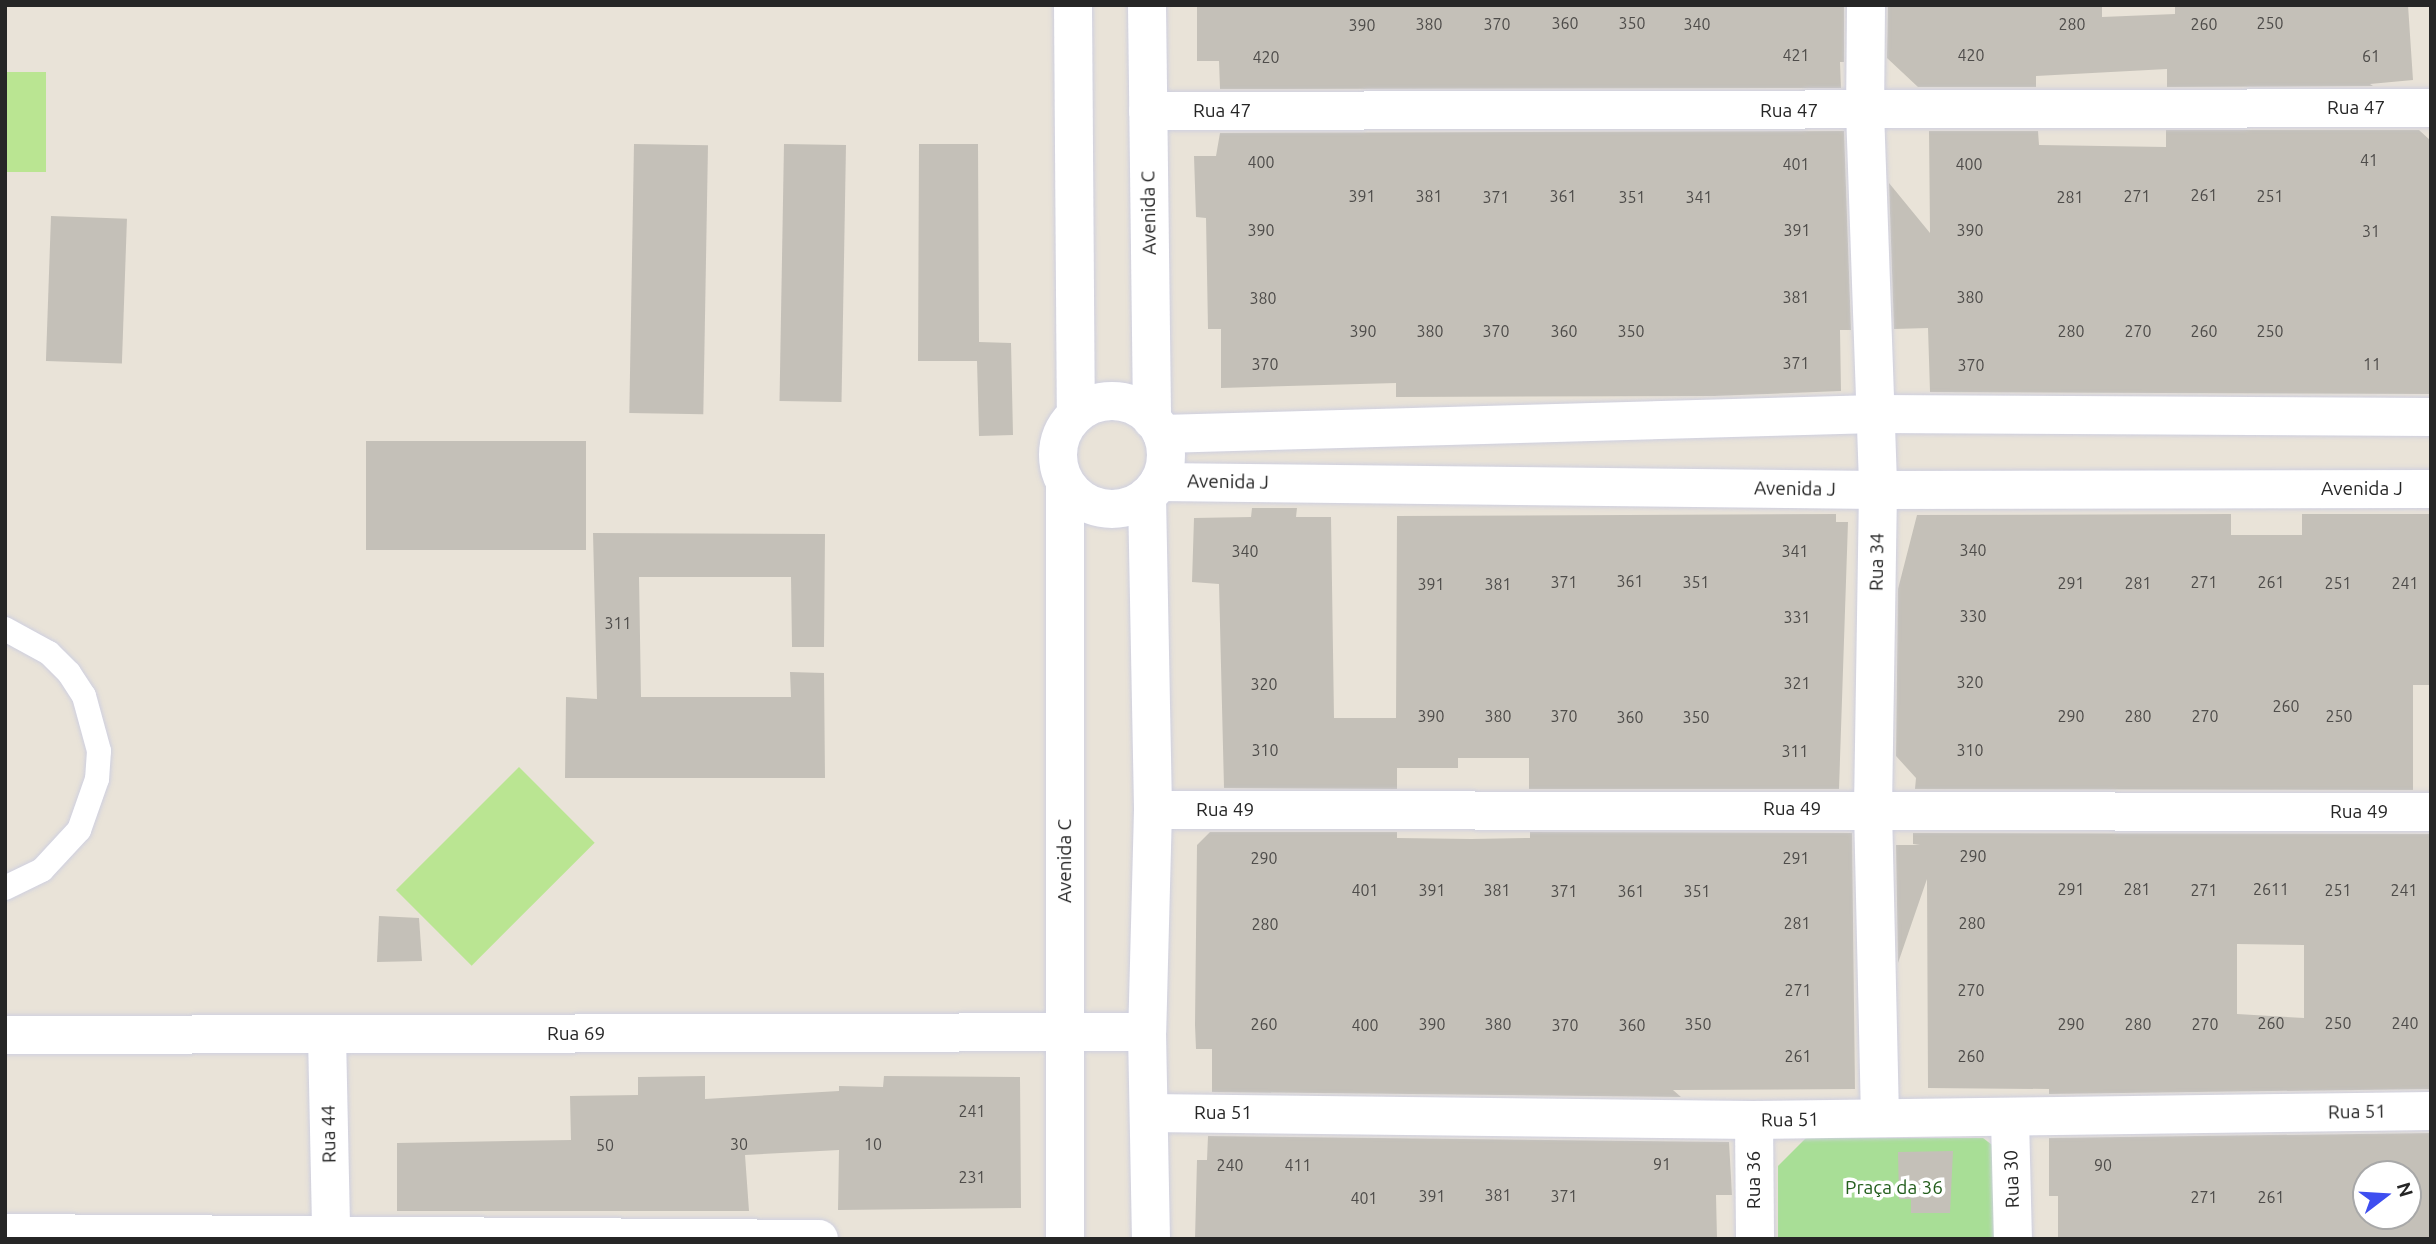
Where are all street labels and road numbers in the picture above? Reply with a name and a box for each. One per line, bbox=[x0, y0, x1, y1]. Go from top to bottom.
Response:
street label: Rua 47 bbox=[2327, 97, 2385, 119]
street label: Rua 47 bbox=[1193, 100, 1251, 122]
street label: Rua 47 bbox=[1760, 100, 1818, 122]
street label: Avenida C bbox=[1137, 171, 1161, 255]
street label: Avenida J bbox=[1187, 470, 1269, 494]
street label: Avenida J bbox=[1754, 477, 1836, 501]
street label: Avenida J bbox=[2321, 478, 2403, 500]
street label: Rua 34 bbox=[1865, 533, 1889, 591]
street label: Rua 49 bbox=[1763, 798, 1821, 820]
street label: Rua 49 bbox=[1196, 799, 1254, 821]
street label: Rua 49 bbox=[2330, 801, 2388, 823]
street label: Avenida C bbox=[1054, 819, 1076, 903]
street label: Rua 69 bbox=[547, 1023, 605, 1045]
street label: Rua 51 bbox=[2328, 1100, 2386, 1124]
street label: Rua 51 bbox=[1194, 1102, 1252, 1124]
street label: Rua 44 bbox=[317, 1105, 341, 1163]
street label: Rua 51 bbox=[1761, 1108, 1819, 1132]
street label: Rua 30 bbox=[2000, 1150, 2024, 1208]
street label: Rua 36 bbox=[1743, 1151, 1765, 1209]

